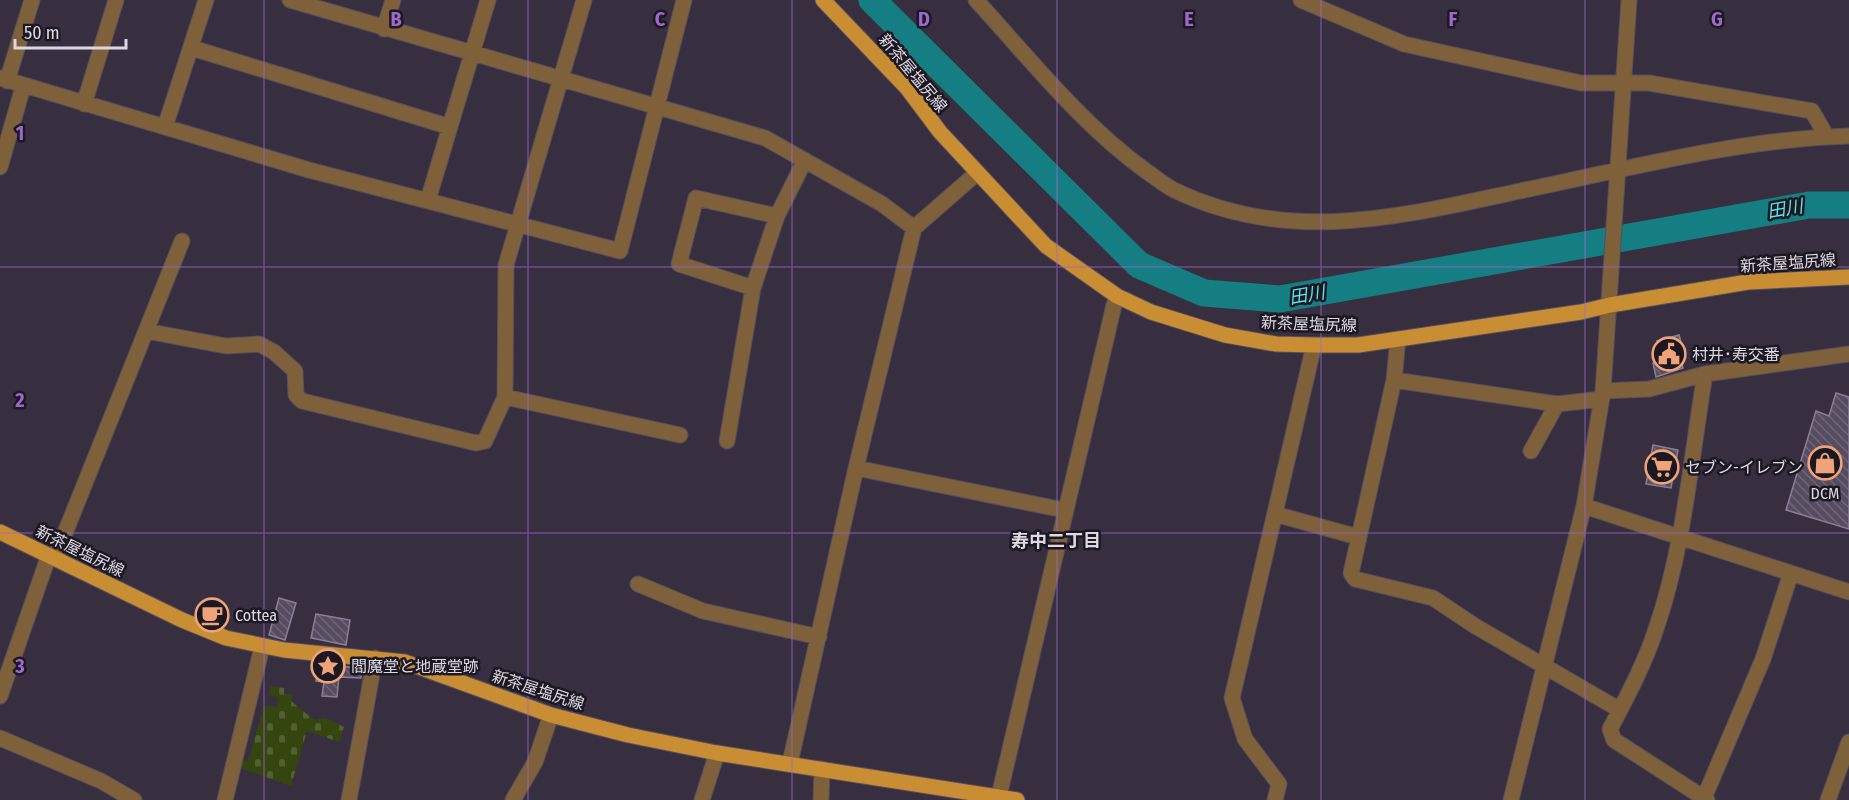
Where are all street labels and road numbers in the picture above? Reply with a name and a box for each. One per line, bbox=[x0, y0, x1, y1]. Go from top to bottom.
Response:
street label: 新茶屋塩尻線 bbox=[875, 30, 951, 116]
street label: 新茶屋塩尻線 bbox=[1739, 250, 1837, 276]
street label: 新茶屋塩尻線 bbox=[1261, 313, 1357, 335]
street label: 新茶屋塩尻線 bbox=[33, 521, 127, 581]
street label: 新茶屋塩尻線 bbox=[489, 666, 587, 714]

